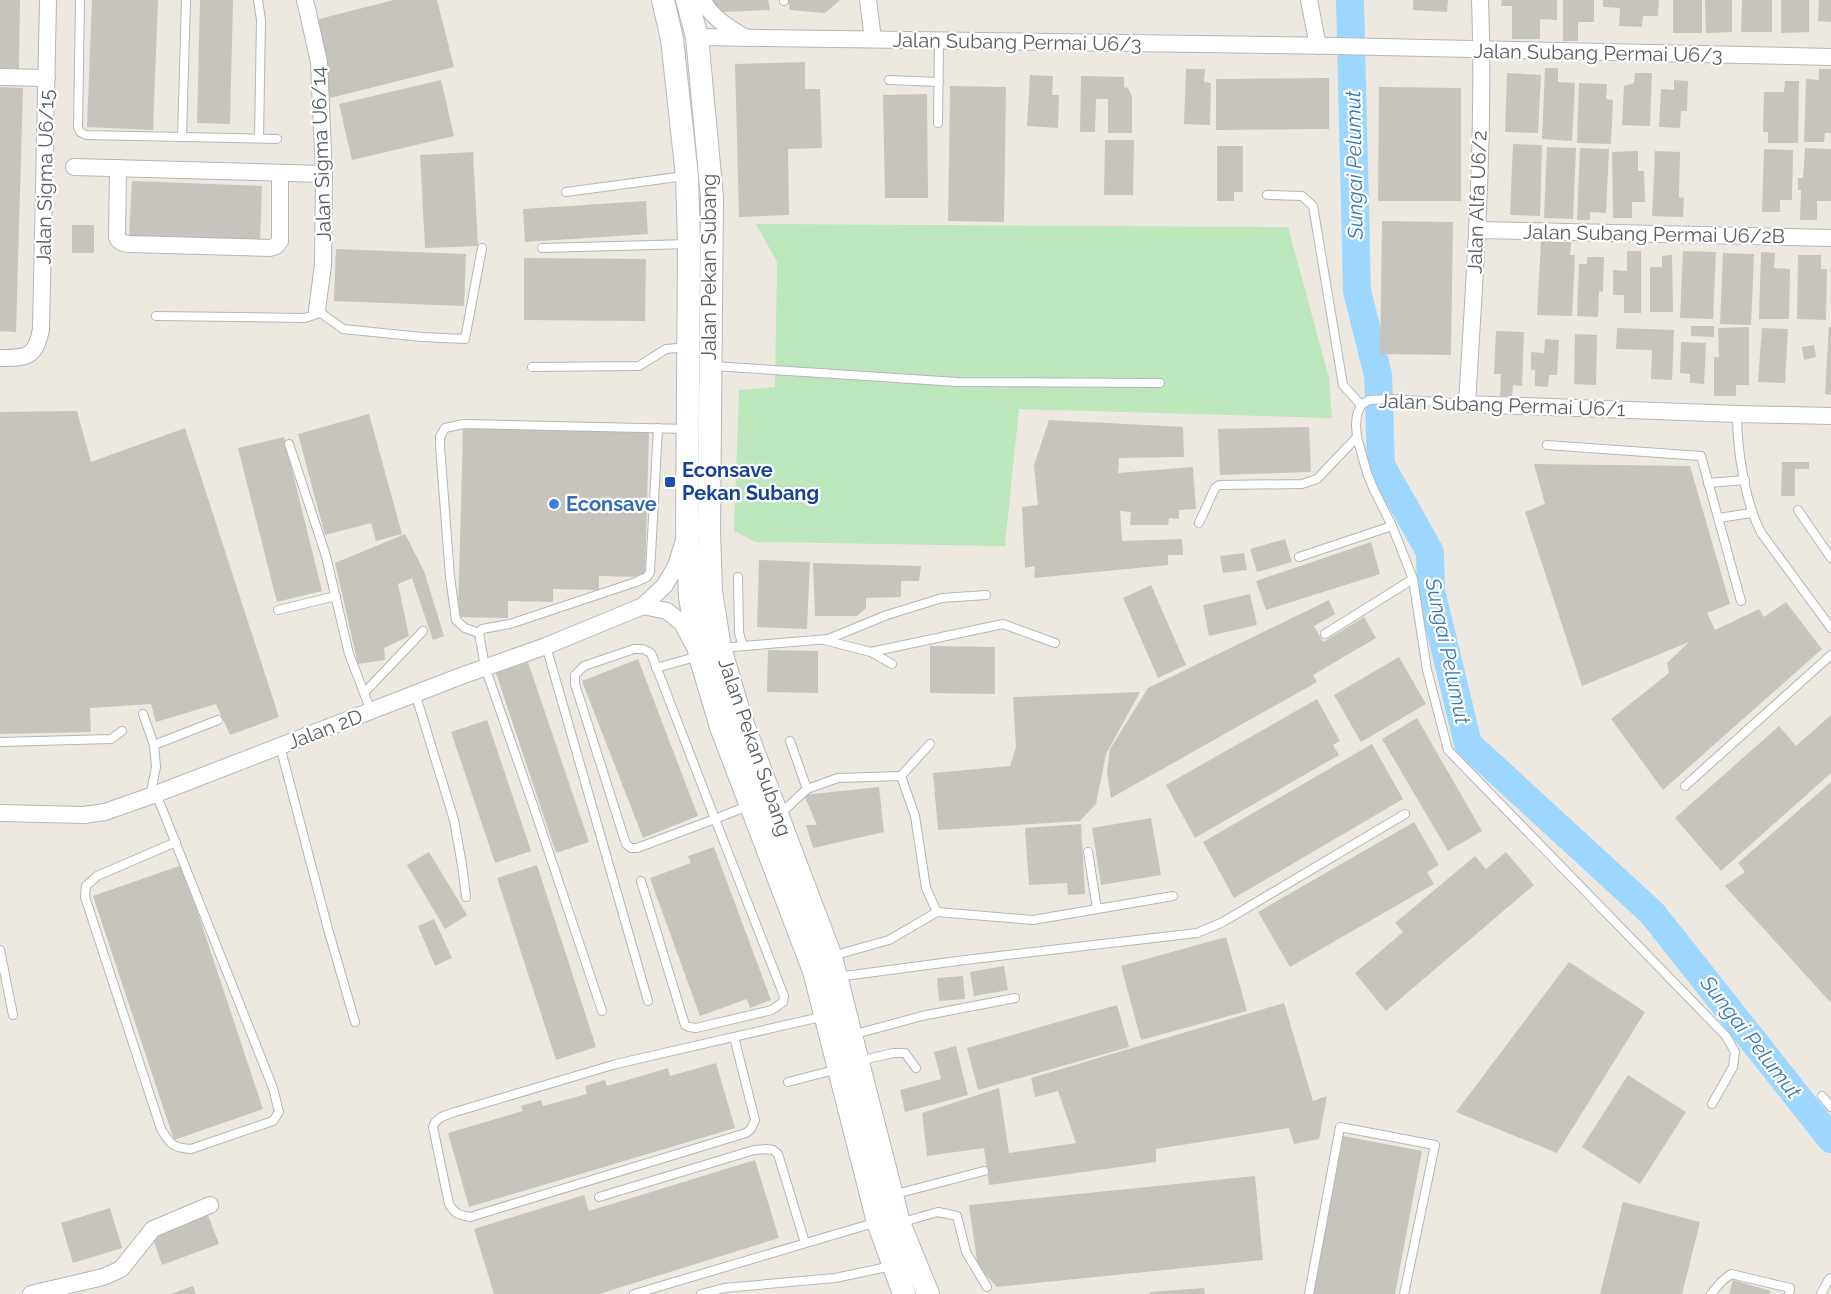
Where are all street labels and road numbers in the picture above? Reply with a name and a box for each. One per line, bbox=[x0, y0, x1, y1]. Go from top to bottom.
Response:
street label: Jalan Subang Permai U6/3 bbox=[892, 28, 1142, 56]
street label: Jalan Subang Permai U6/3 bbox=[1473, 39, 1723, 67]
street label: Jalan Sigma U6/14 bbox=[306, 66, 336, 242]
street label: Jalan Sigma U6/15 bbox=[31, 89, 59, 265]
street label: Jalan Alfa U6/2 bbox=[1463, 130, 1491, 274]
street label: Jalan Pekan Subang bbox=[697, 174, 721, 360]
street label: Jalan Subang Permai U6/2B bbox=[1523, 220, 1785, 248]
street label: Jalan Subang Permai U6/1 bbox=[1378, 389, 1626, 421]
street label: Jalan Pekan Subang bbox=[713, 655, 797, 839]
street label: Jalan 2D bbox=[284, 704, 366, 754]

